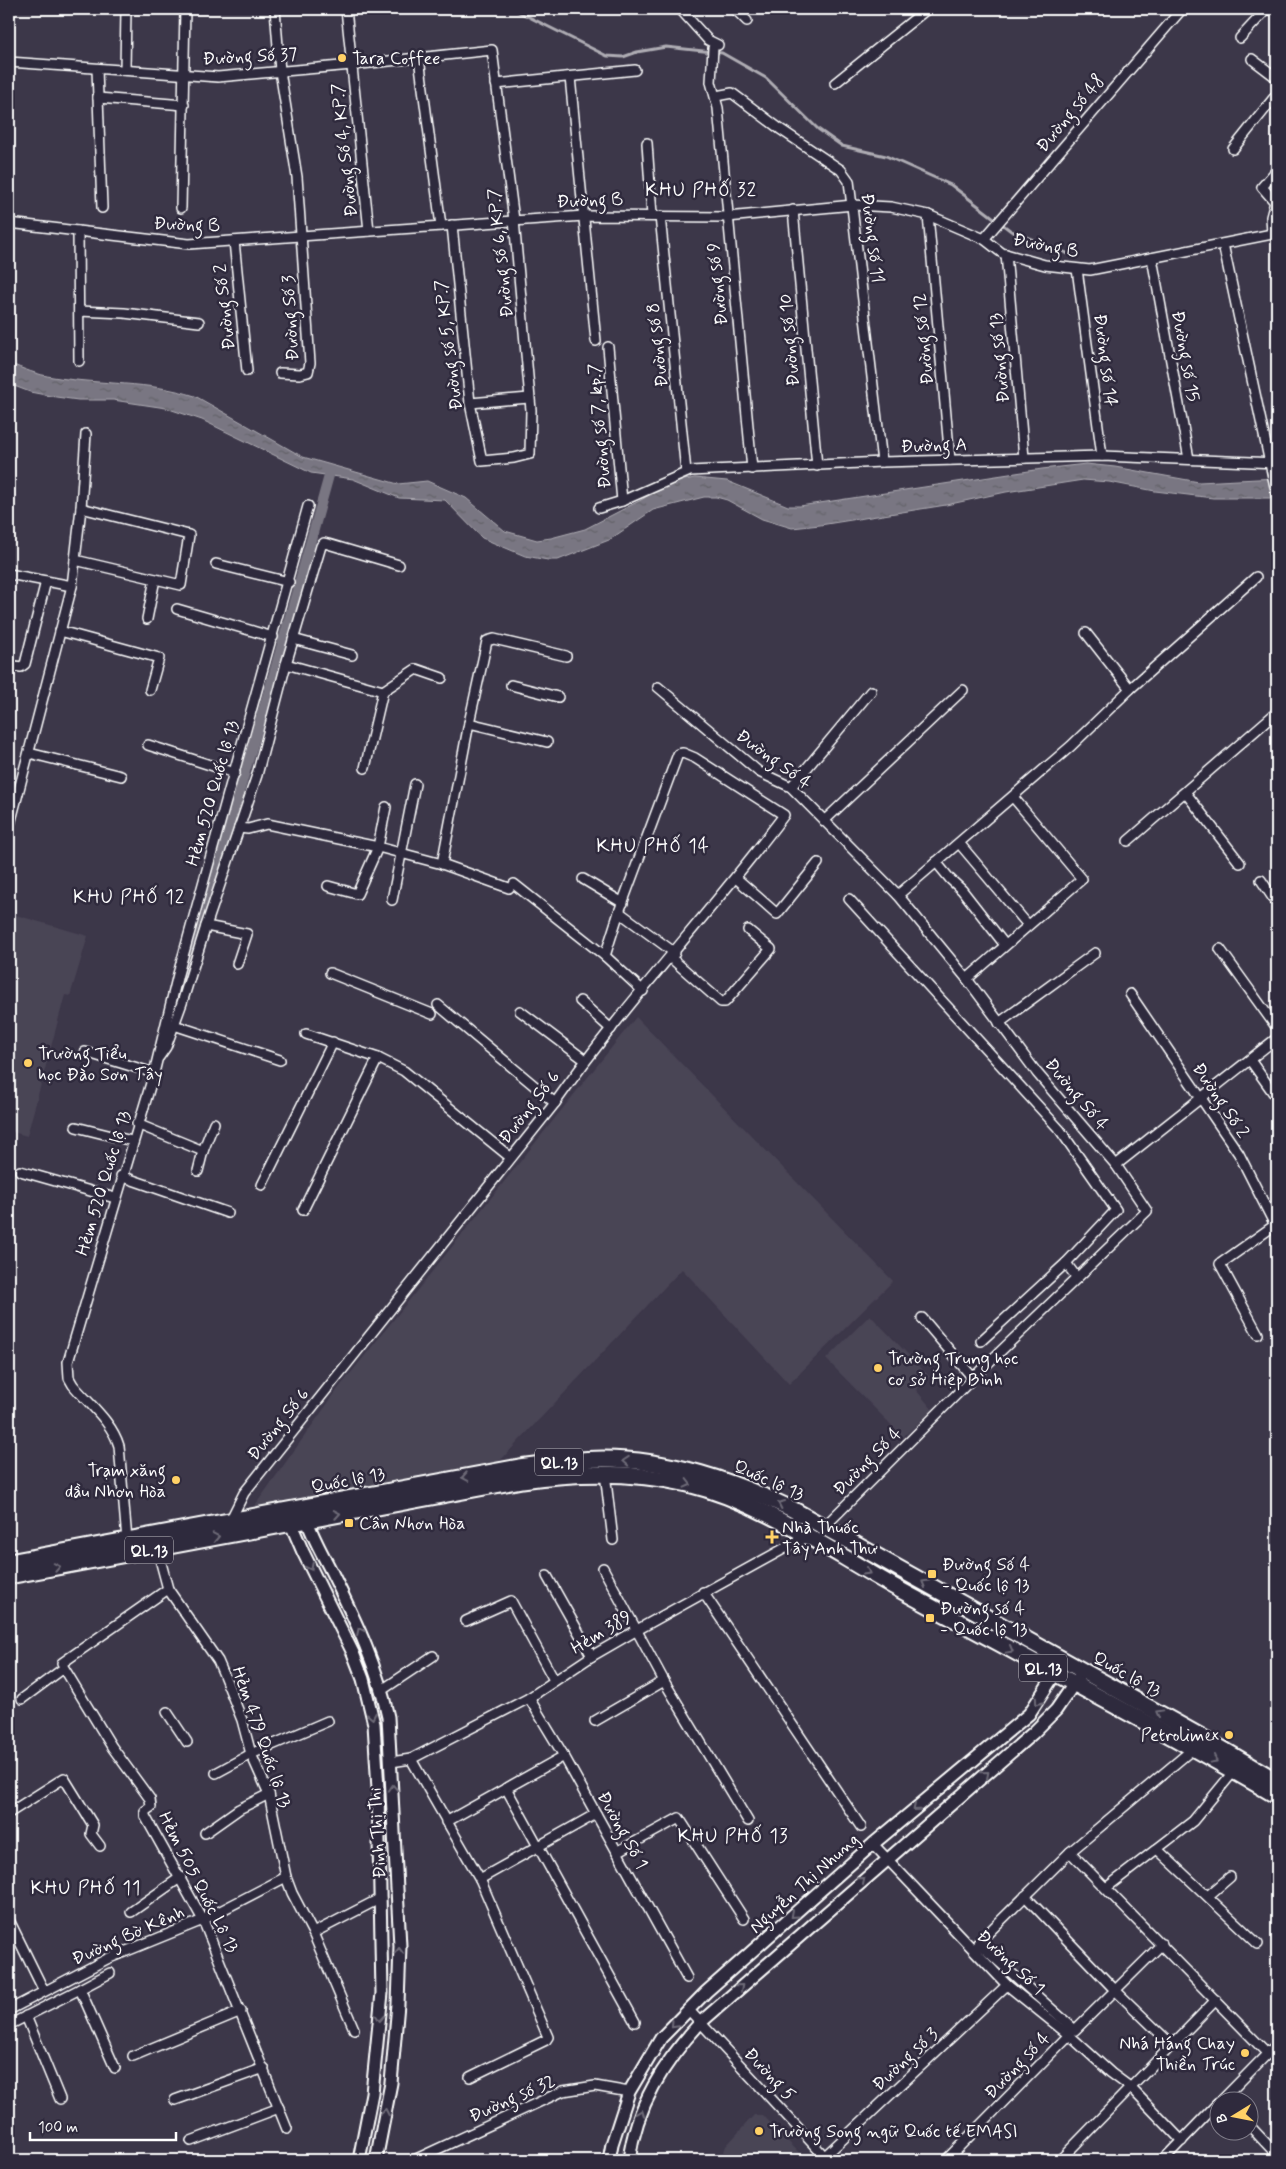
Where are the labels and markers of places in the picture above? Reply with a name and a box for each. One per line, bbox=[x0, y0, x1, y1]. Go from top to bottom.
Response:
place label: Tara Coffee bbox=[352, 47, 441, 71]
marker: Tara Coffee bbox=[336, 52, 348, 64]
place label: Trường Tiểu học Đào Sơn Tây bbox=[38, 1042, 163, 1087]
marker: Trường Tiểu học Đào Sơn Tây bbox=[22, 1057, 34, 1069]
place label: Trường Trung học cơ sở Hiệp Bình bbox=[888, 1347, 1018, 1392]
marker: Trường Trung học cơ sở Hiệp Bình bbox=[872, 1362, 884, 1374]
place label: Trạm xăng dầu Nhơn Hòa bbox=[65, 1459, 166, 1504]
marker: Trạm xăng dầu Nhơn Hòa bbox=[170, 1474, 182, 1486]
place label: Cân Nhơn Hòa bbox=[359, 1512, 465, 1536]
place label: Nhà Thuốc Tây Anh Thư bbox=[782, 1516, 878, 1561]
marker: Cân Nhơn Hòa bbox=[343, 1517, 355, 1529]
marker: Nhà Thuốc Tây Anh Thư bbox=[766, 1531, 778, 1543]
place label: Đường Số 4 - Quốc lộ 13 bbox=[942, 1553, 1030, 1598]
marker: Đường Số 4 - Quốc lộ 13 bbox=[926, 1568, 938, 1580]
place label: Đường số 4 - Quốc lộ 13 bbox=[940, 1597, 1028, 1642]
marker: Đường số 4 - Quốc lộ 13 bbox=[924, 1612, 936, 1624]
place label: Petrolimex bbox=[1141, 1724, 1219, 1748]
marker: Petrolimex bbox=[1223, 1729, 1235, 1741]
place label: Nhá Háng Chay Thiền Trúc bbox=[1119, 2032, 1235, 2077]
marker: Nhá Háng Chay Thiền Trúc bbox=[1239, 2047, 1251, 2059]
place label: Trường Song ngữ Quốc tế EMASI bbox=[769, 2120, 1018, 2146]
marker: Trường Song ngữ Quốc tế EMASI bbox=[753, 2125, 765, 2137]

